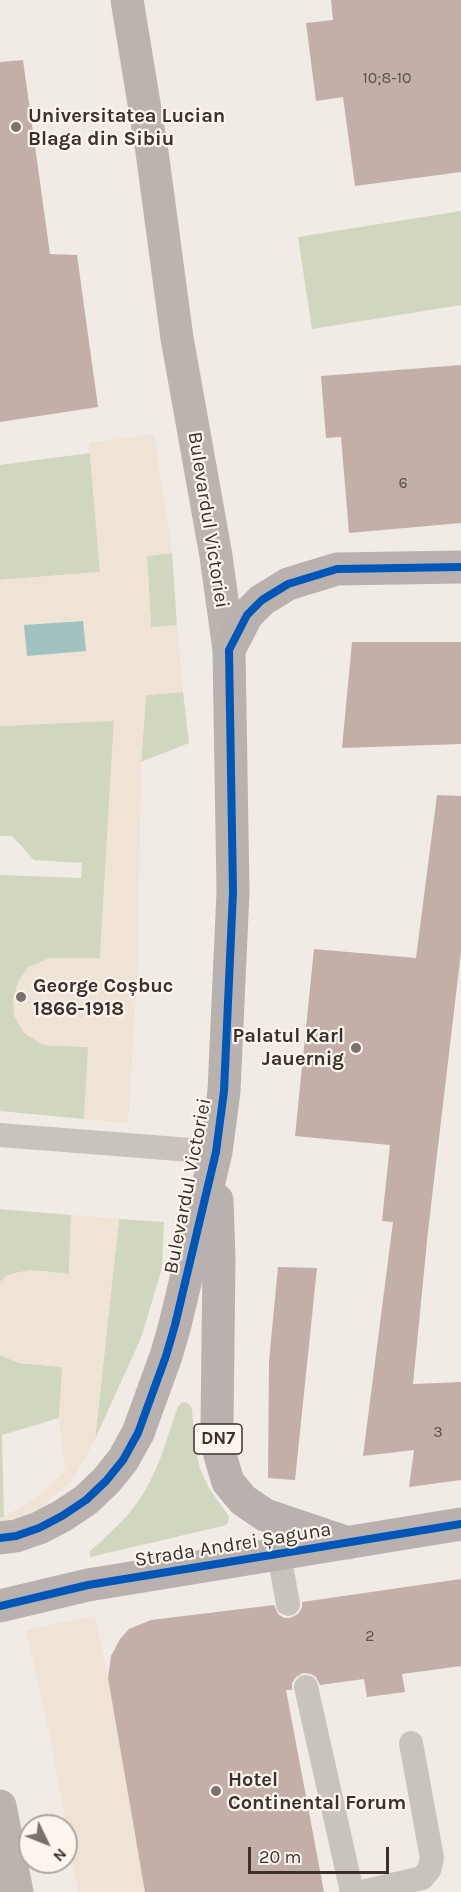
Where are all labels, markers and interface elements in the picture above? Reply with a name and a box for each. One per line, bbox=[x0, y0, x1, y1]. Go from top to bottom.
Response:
house number: 10;8-10 bbox=[362, 68, 412, 88]
place label: Universitatea Lucian Blaga din Sibiu bbox=[28, 104, 225, 151]
marker: Universitatea Lucian Blaga din Sibiu bbox=[9, 120, 23, 134]
street label: Bulevardul Victoriei bbox=[182, 430, 234, 610]
house number: 6 bbox=[398, 473, 408, 493]
place label: George Coșbuc 1866-1918 bbox=[33, 974, 173, 1021]
marker: George Coșbuc 1866-1918 bbox=[14, 990, 28, 1004]
place label: Palatul Karl Jauernig bbox=[233, 1024, 344, 1071]
marker: Palatul Karl Jauernig bbox=[349, 1041, 363, 1055]
street label: Bulevardul Victoriei bbox=[159, 1096, 217, 1276]
house number: 3 bbox=[433, 1422, 443, 1442]
road number: DN7 bbox=[194, 1424, 242, 1454]
street label: Strada Andrei Șaguna bbox=[133, 1518, 333, 1572]
house number: 2 bbox=[365, 1626, 375, 1646]
place label: Hotel Continental Forum bbox=[228, 1768, 406, 1815]
marker: Hotel Continental Forum bbox=[209, 1784, 223, 1798]
north arrow bbox=[18, 1814, 78, 1874]
scale bar bbox=[251, 1835, 392, 1873]
text: N bbox=[49, 1845, 71, 1866]
text: 20 m bbox=[259, 1846, 301, 1868]

